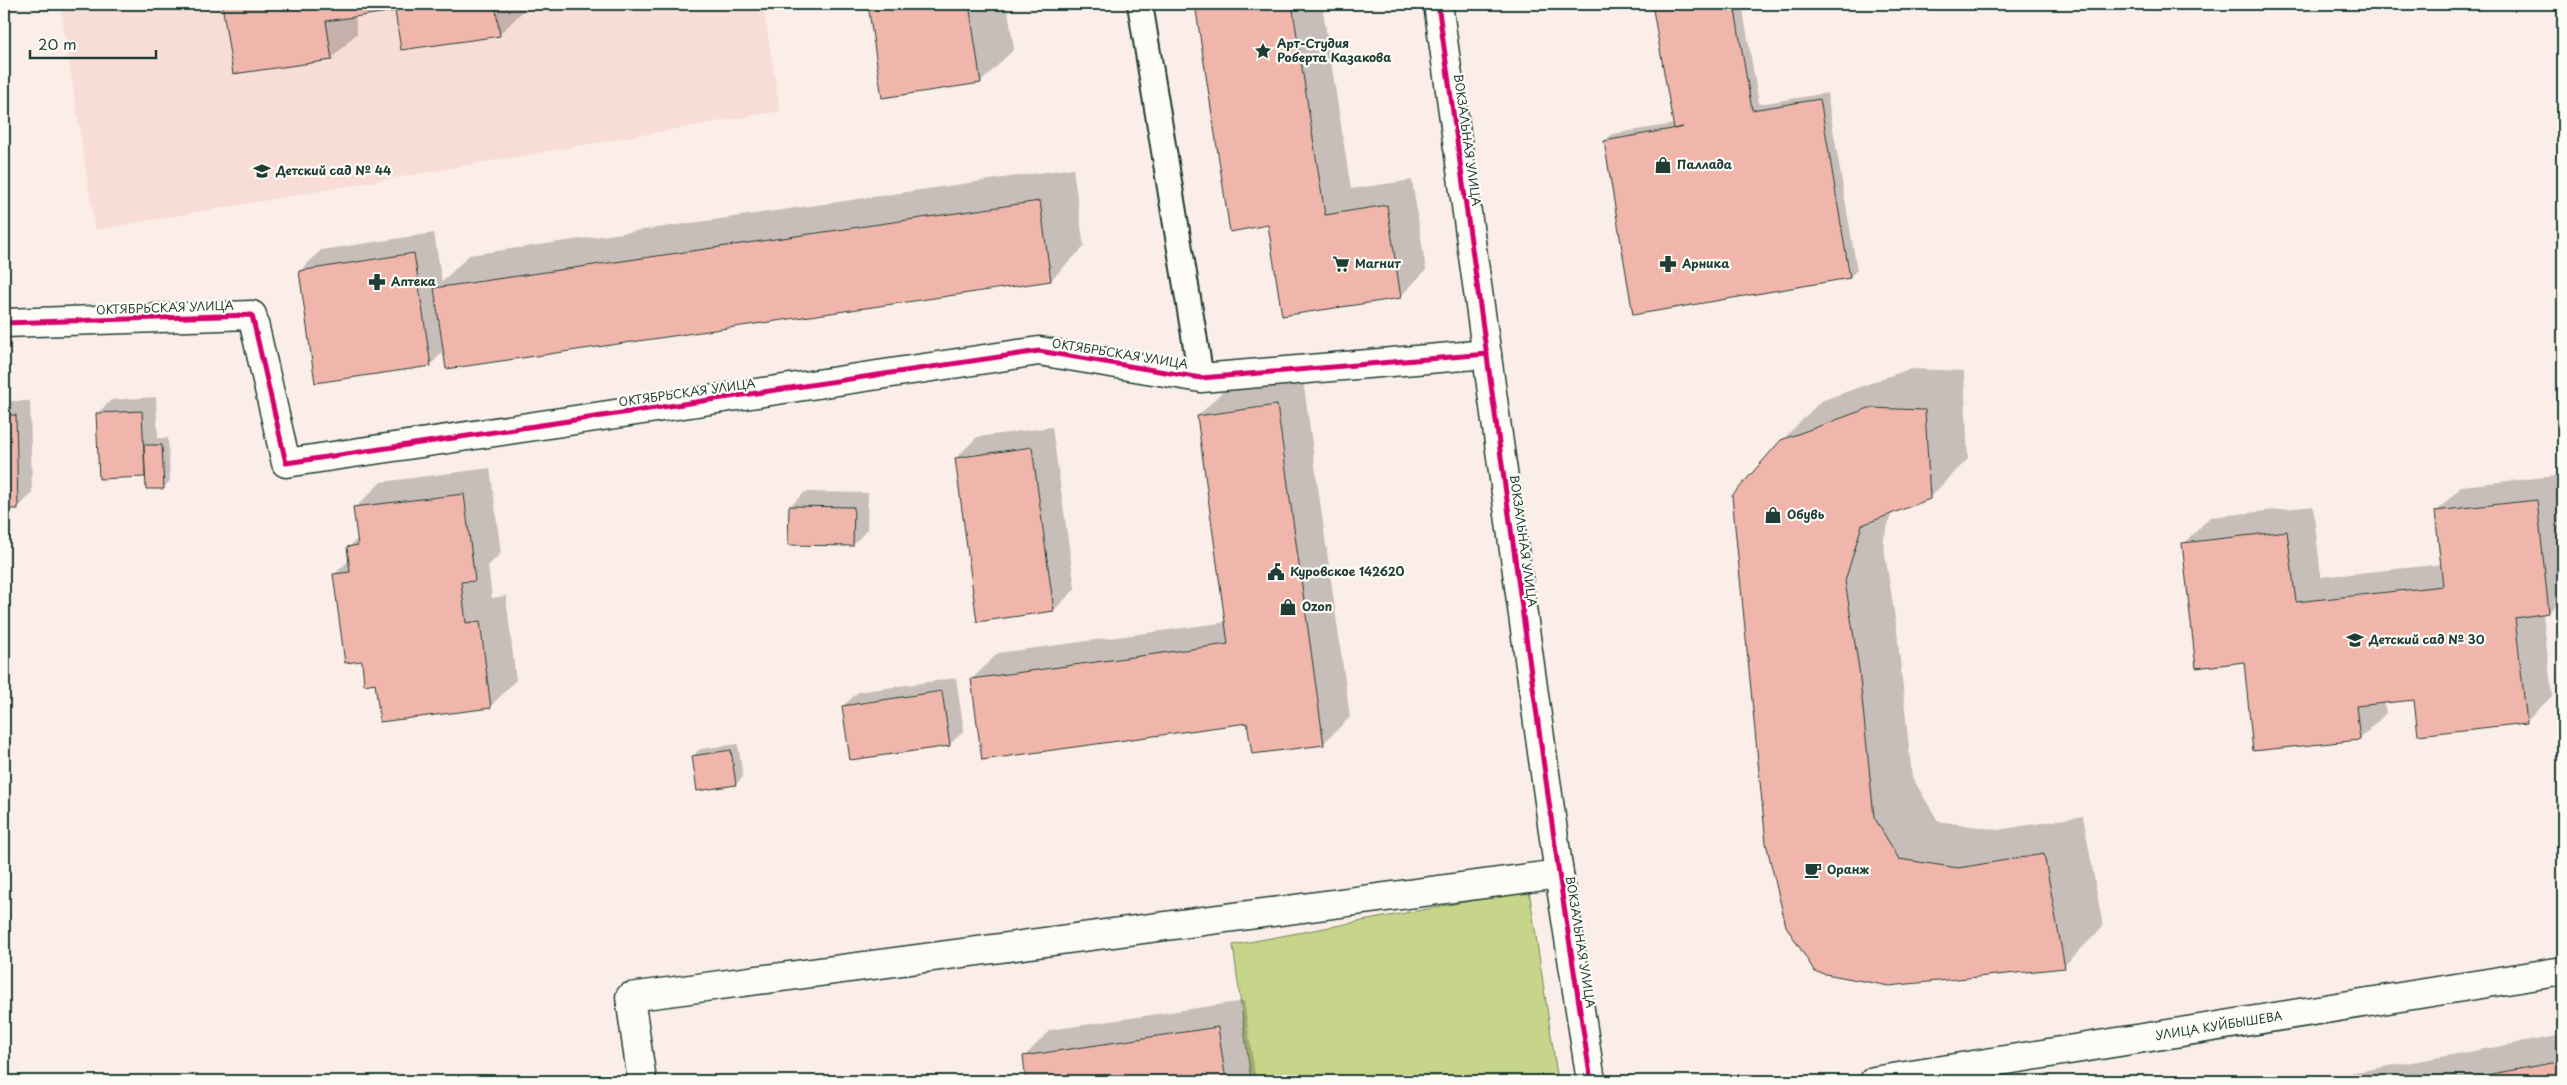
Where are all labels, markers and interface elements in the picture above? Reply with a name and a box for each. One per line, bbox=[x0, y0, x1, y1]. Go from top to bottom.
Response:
scale bar bbox=[30, 28, 156, 60]
text: 20 m bbox=[38, 32, 77, 55]
place label: Арт-Студия Роберта Казакова bbox=[1277, 34, 1391, 66]
place icon: Арт-Студия Роберта Казакова bbox=[1253, 41, 1273, 61]
street label: ВОКЗАЛЬНАЯ УЛИЦА bbox=[1450, 73, 1486, 207]
shop icon: Паллада bbox=[1653, 155, 1673, 175]
place label: Паллада bbox=[1677, 155, 1733, 173]
school or university icon: Детский сад № 44 bbox=[252, 161, 272, 181]
place label: Детский сад № 44 bbox=[275, 161, 391, 179]
supermarket icon: Магнит bbox=[1331, 254, 1351, 274]
place label: Магнит bbox=[1355, 254, 1401, 272]
pharmacy icon: Арника bbox=[1658, 254, 1678, 274]
place label: Арника bbox=[1681, 254, 1730, 272]
pharmacy icon: Аптека bbox=[367, 272, 387, 292]
place label: Аптека bbox=[391, 272, 436, 290]
street label: ОКТЯБРЬСКАЯ УЛИЦА bbox=[96, 296, 234, 318]
street label: ОКТЯБРЬСКАЯ УЛИЦА bbox=[1051, 333, 1190, 373]
street label: ОКТЯБРЬСКАЯ УЛИЦА bbox=[617, 374, 756, 411]
street label: ВОКЗАЛЬНАЯ УЛИЦА bbox=[1506, 474, 1542, 608]
shop icon: Обувь bbox=[1763, 505, 1783, 525]
place label: Обувь bbox=[1787, 505, 1825, 523]
public building icon: Куровское 142620 bbox=[1266, 562, 1286, 582]
place label: Куровское 142620 bbox=[1290, 562, 1405, 580]
shop icon: Ozon bbox=[1278, 597, 1298, 617]
place label: Ozon bbox=[1302, 597, 1332, 615]
school or university icon: Детский сад № 30 bbox=[2345, 630, 2365, 650]
place label: Детский сад № 30 bbox=[2368, 630, 2485, 648]
cafe icon: Оранж bbox=[1803, 860, 1823, 880]
place label: Оранж bbox=[1827, 860, 1870, 878]
street label: ВОКЗАЛЬНАЯ УЛИЦА bbox=[1562, 875, 1600, 1009]
street label: УЛИЦА КУЙБЫШЕВА bbox=[2154, 1006, 2284, 1044]

